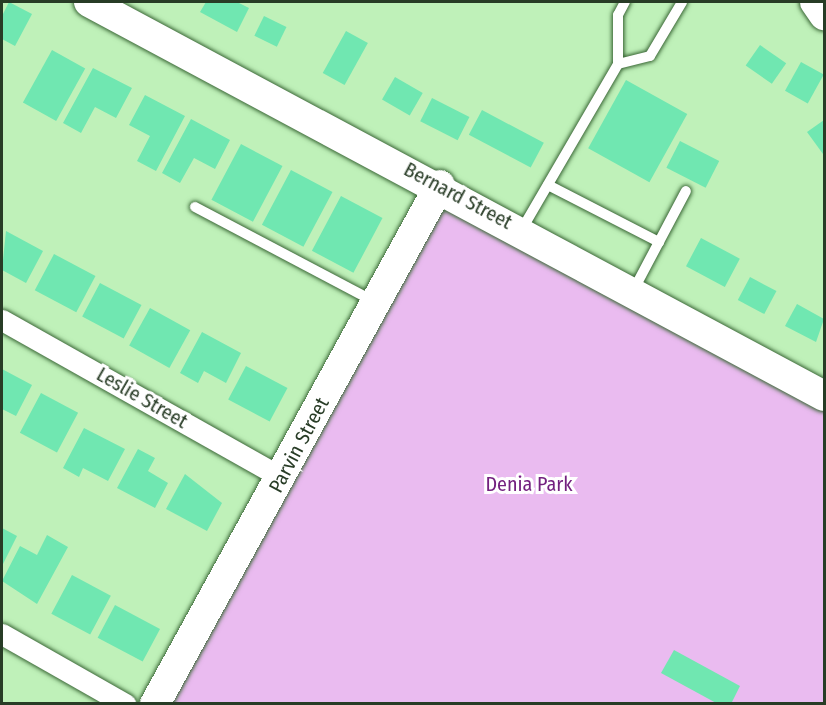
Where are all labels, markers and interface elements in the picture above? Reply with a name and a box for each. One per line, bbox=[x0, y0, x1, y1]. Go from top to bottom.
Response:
street label: Bernard Street bbox=[400, 157, 516, 235]
street label: Leslie Street bbox=[92, 362, 192, 434]
street label: Parvin Street bbox=[264, 393, 334, 497]
park label: Denia Park bbox=[485, 472, 573, 496]

